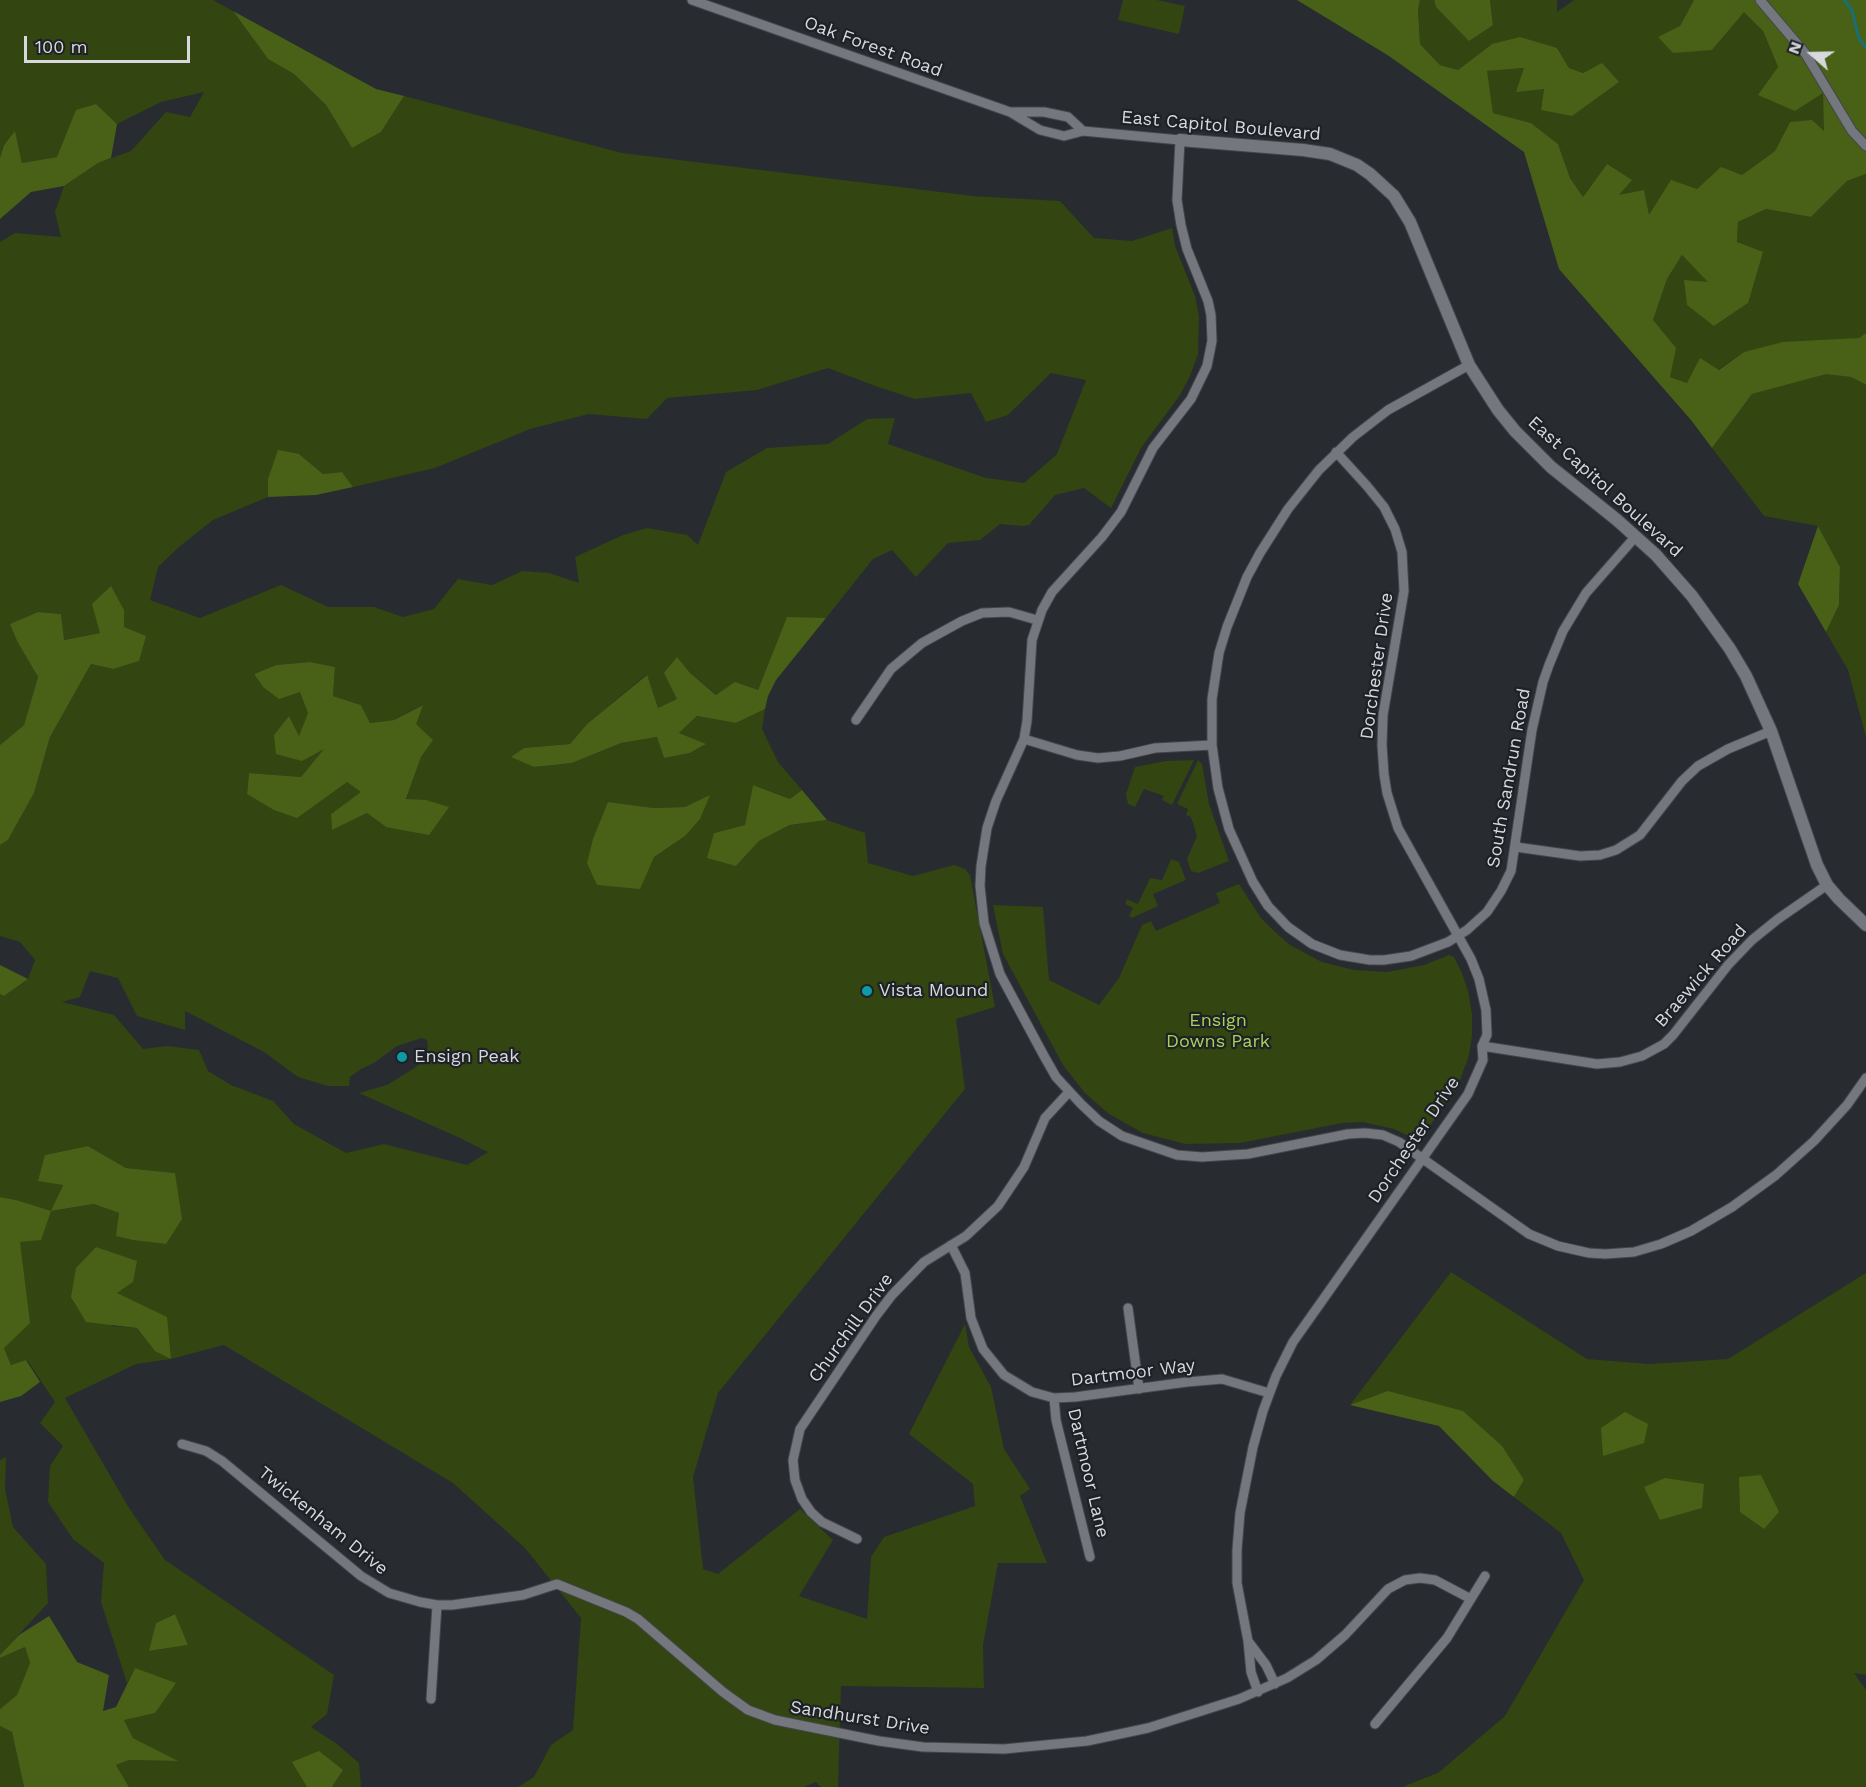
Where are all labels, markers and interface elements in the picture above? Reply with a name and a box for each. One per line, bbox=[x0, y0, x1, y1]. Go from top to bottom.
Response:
street label: Oak Forest Road bbox=[801, 12, 945, 82]
scale bar bbox=[27, 24, 194, 62]
north arrow bbox=[1782, 24, 1842, 84]
text: 100 m bbox=[35, 36, 88, 57]
text: N bbox=[1784, 39, 1806, 57]
street label: East Capitol Boulevard bbox=[1120, 107, 1322, 145]
street label: East Capitol Boulevard bbox=[1523, 412, 1687, 562]
street label: Dorchester Drive bbox=[1356, 591, 1398, 741]
street label: South Sandrun Road bbox=[1483, 687, 1535, 869]
street label: Braewick Road bbox=[1650, 920, 1752, 1032]
place label: Vista Mound bbox=[879, 980, 988, 1002]
marker: Vista Mound bbox=[860, 984, 874, 998]
park label: Ensign Downs Park bbox=[1166, 1010, 1270, 1052]
place label: Ensign Peak bbox=[414, 1046, 519, 1068]
marker: Ensign Peak bbox=[395, 1050, 409, 1064]
street label: Dorchester Drive bbox=[1364, 1073, 1464, 1207]
street label: Churchill Drive bbox=[804, 1269, 898, 1387]
street label: Dartmoor Way bbox=[1070, 1355, 1196, 1391]
street label: Dartmoor Lane bbox=[1063, 1406, 1113, 1540]
street label: Twickenham Drive bbox=[254, 1462, 392, 1580]
street label: Sandhurst Drive bbox=[789, 1696, 931, 1740]

